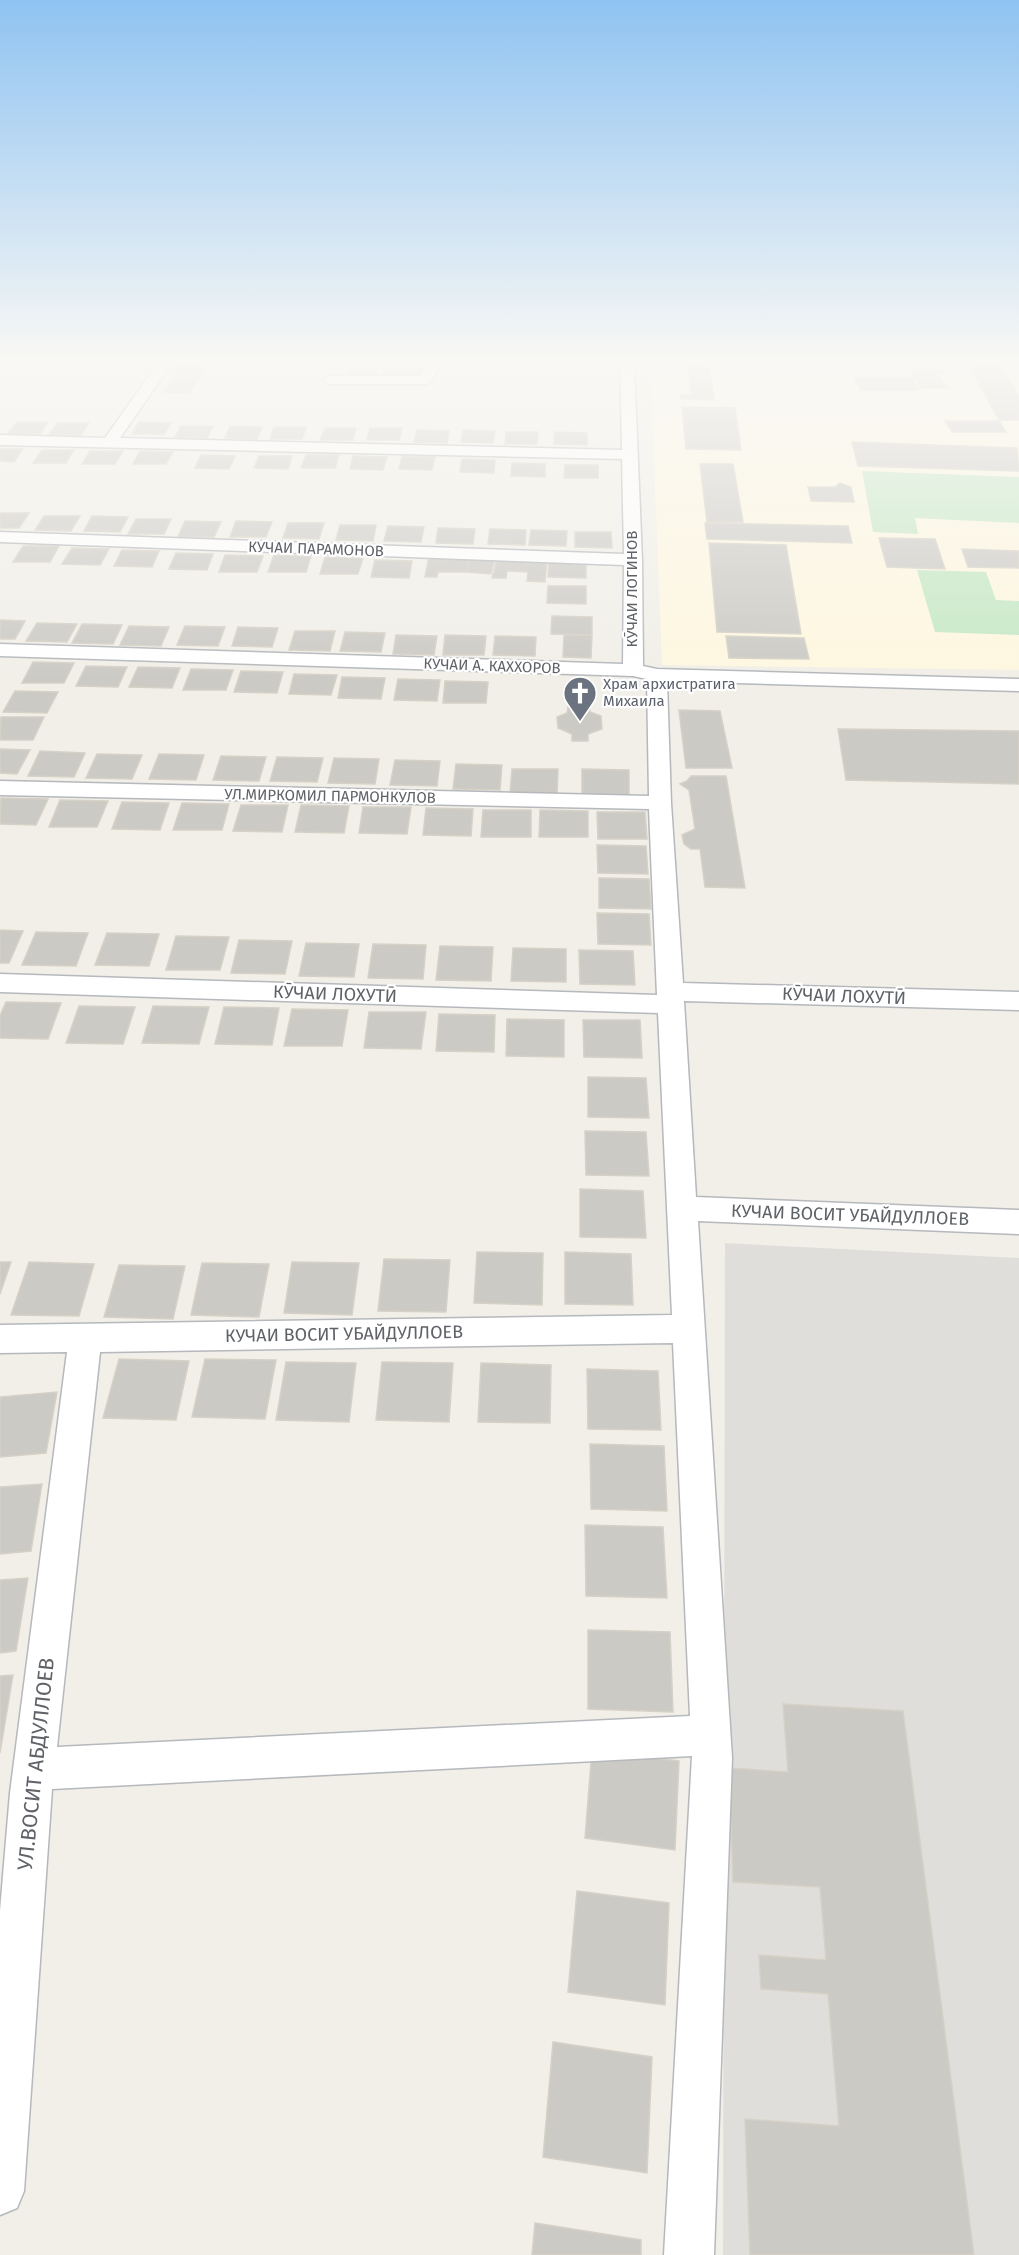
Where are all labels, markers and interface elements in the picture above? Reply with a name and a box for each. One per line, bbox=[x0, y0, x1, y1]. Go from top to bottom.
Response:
street label: КӮЧАИ ЛОГИНОВ bbox=[623, 531, 641, 647]
street label: КУЧАИ ПАРАМОНОВ bbox=[248, 538, 384, 560]
street label: КУЧАИ А. КАХХОРОВ bbox=[423, 655, 561, 677]
church icon: Храм архистратига Михаила bbox=[562, 675, 598, 722]
place label: Храм архистратига Михаила bbox=[603, 675, 736, 710]
street label: УЛ.МИРКОМИЛ ПАРМОНКУЛОВ bbox=[224, 785, 436, 807]
street label: КӮЧАИ ЛОХУТӢ bbox=[273, 981, 397, 1007]
street label: КӮЧАИ ЛОХУТӢ bbox=[782, 983, 906, 1009]
street label: КУЧАИ ВОСИТ УБАЙДУЛЛОЕВ bbox=[731, 1200, 969, 1230]
street label: КУЧАИ ВОСИТ УБАЙДУЛЛОЕВ bbox=[225, 1321, 463, 1347]
street label: УЛ.ВОСИТ АБДУЛЛОЕВ bbox=[12, 1656, 60, 1872]

